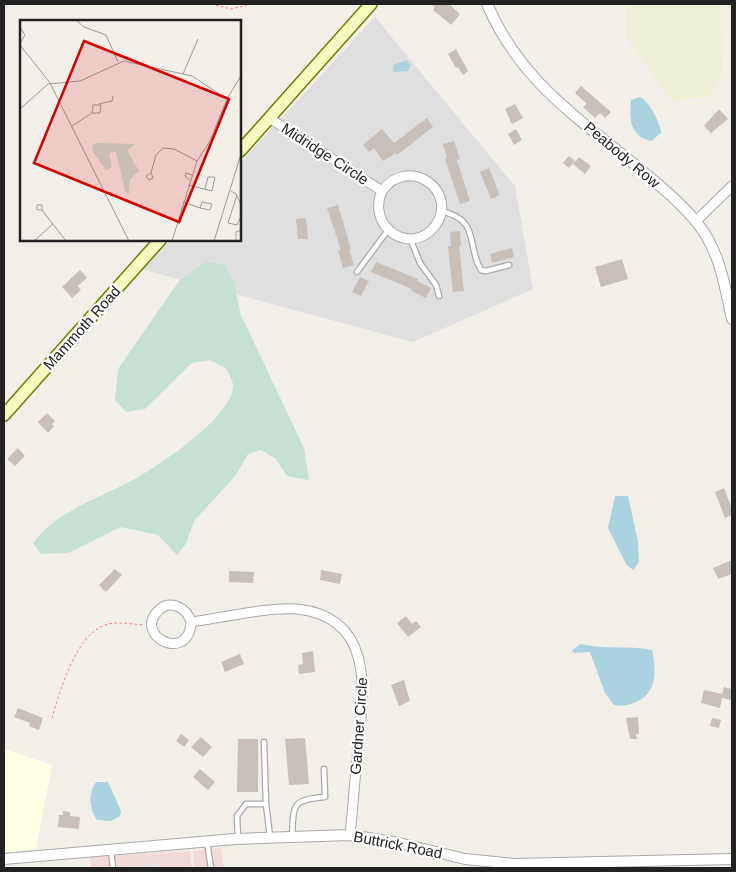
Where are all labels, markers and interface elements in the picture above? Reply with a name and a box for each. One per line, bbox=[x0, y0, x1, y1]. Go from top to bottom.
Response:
inset map bbox=[20, 20, 241, 241]
street label: Peabody Row bbox=[581, 118, 664, 191]
street label: Midridge Circle bbox=[279, 119, 372, 188]
street label: Mammoth Road bbox=[40, 282, 124, 373]
street label: Gardner Circle bbox=[347, 677, 370, 775]
street label: Buttrick Road bbox=[352, 828, 444, 861]

